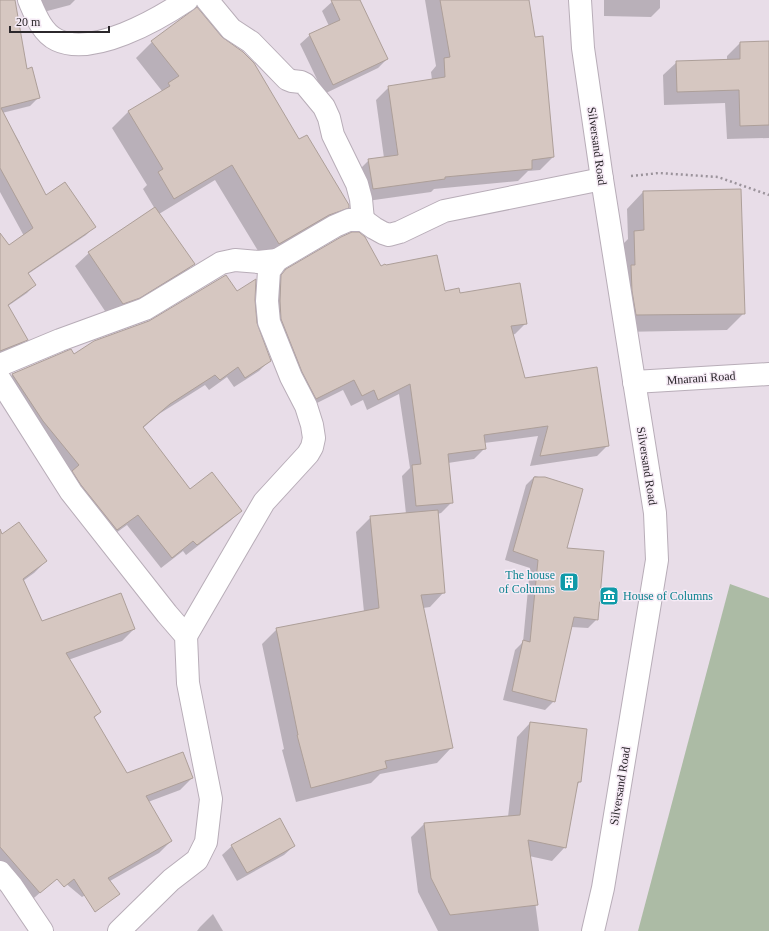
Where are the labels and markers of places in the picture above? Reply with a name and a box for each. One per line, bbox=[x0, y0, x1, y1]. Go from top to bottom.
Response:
place label: The house of Columns bbox=[499, 568, 555, 596]
building icon: The house of Columns bbox=[558, 571, 580, 593]
museum icon: House of Columns bbox=[598, 585, 620, 607]
place label: House of Columns bbox=[623, 589, 713, 603]

